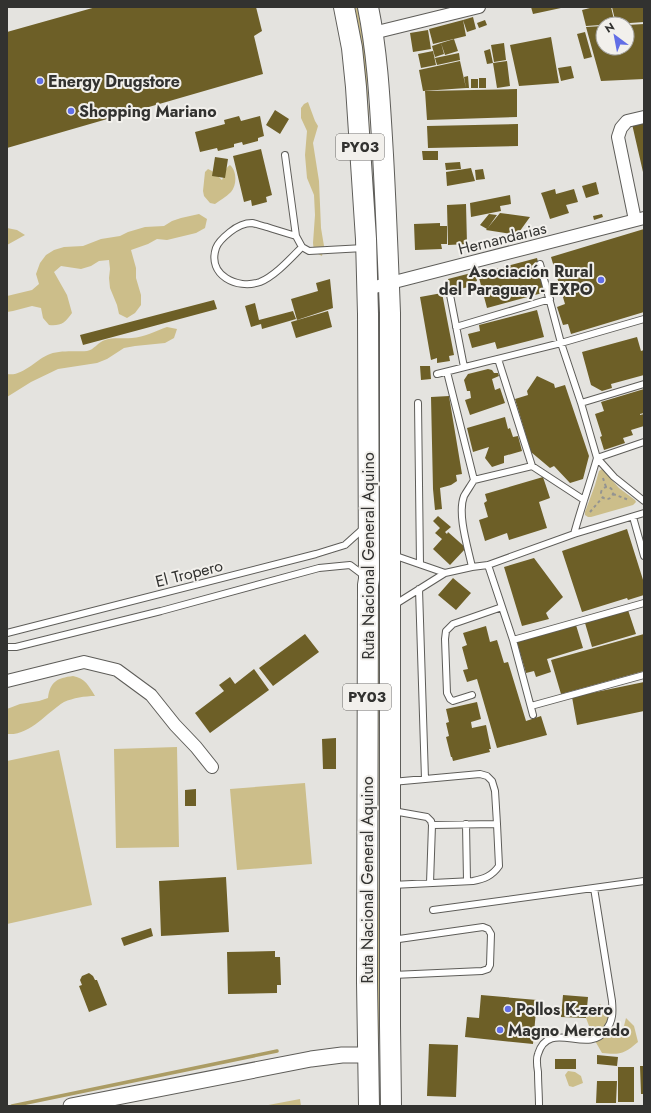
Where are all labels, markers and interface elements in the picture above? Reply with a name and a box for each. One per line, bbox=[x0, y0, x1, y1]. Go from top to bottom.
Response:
north arrow bbox=[595, 16, 635, 56]
text: N bbox=[602, 18, 618, 37]
place label: Energy Drugstore bbox=[48, 70, 180, 93]
marker: Energy Drugstore bbox=[35, 76, 45, 86]
place label: Shopping Mariano bbox=[79, 100, 217, 123]
marker: Shopping Mariano bbox=[66, 106, 76, 116]
road number: PY03 bbox=[336, 134, 384, 160]
street label: Hernandarias bbox=[456, 216, 549, 261]
place label: Asociación Rural del Paraguay - EXPO bbox=[439, 260, 593, 301]
marker: Asociación Rural del Paraguay - EXPO bbox=[596, 275, 606, 285]
street label: Ruta Nacional General Aquino bbox=[357, 452, 380, 660]
street label: El Tropero bbox=[153, 554, 226, 593]
road number: PY03 bbox=[343, 684, 391, 710]
street label: Ruta Nacional General Aquino bbox=[356, 776, 379, 984]
place label: Pollos K-zero bbox=[516, 998, 613, 1021]
marker: Pollos K-zero bbox=[503, 1004, 513, 1014]
place label: Magno Mercado bbox=[508, 1019, 630, 1042]
marker: Magno Mercado bbox=[495, 1025, 505, 1035]

